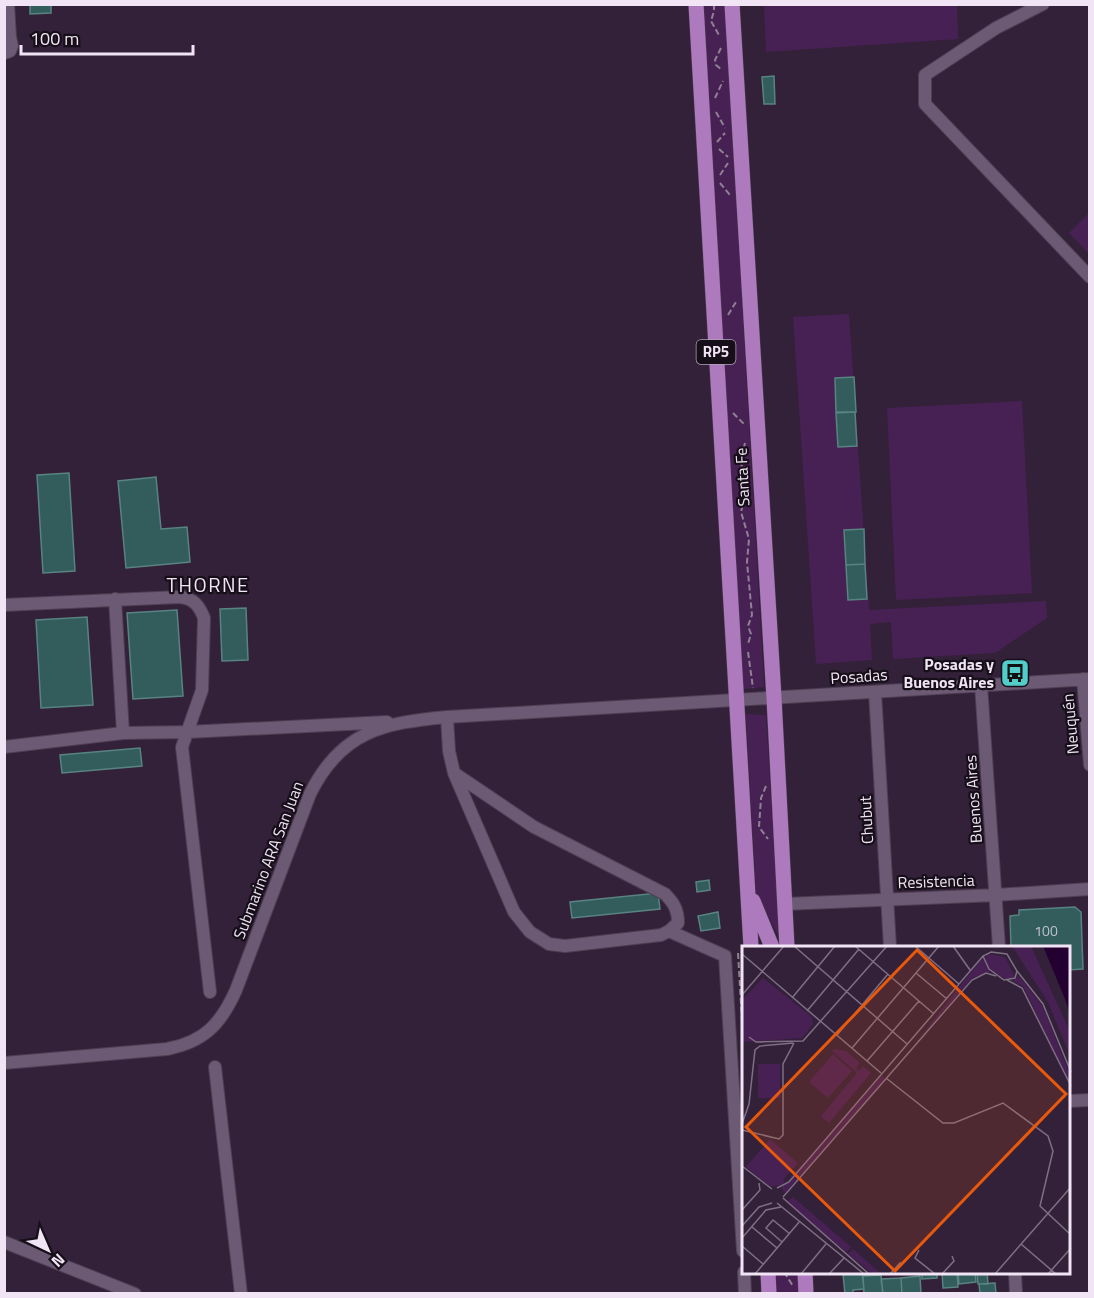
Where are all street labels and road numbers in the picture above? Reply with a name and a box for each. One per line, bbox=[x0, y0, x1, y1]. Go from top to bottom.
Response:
road number: RP5 bbox=[696, 340, 736, 364]
street label: Santa Fe bbox=[728, 447, 756, 507]
street label: Posadas bbox=[830, 662, 888, 690]
street label: Neuquén bbox=[1055, 693, 1085, 755]
street label: Buenos Aires bbox=[958, 754, 988, 844]
street label: Submarino ARA San Juan bbox=[227, 778, 309, 942]
street label: Chubut bbox=[853, 795, 879, 845]
street label: Resistencia bbox=[897, 868, 975, 894]

